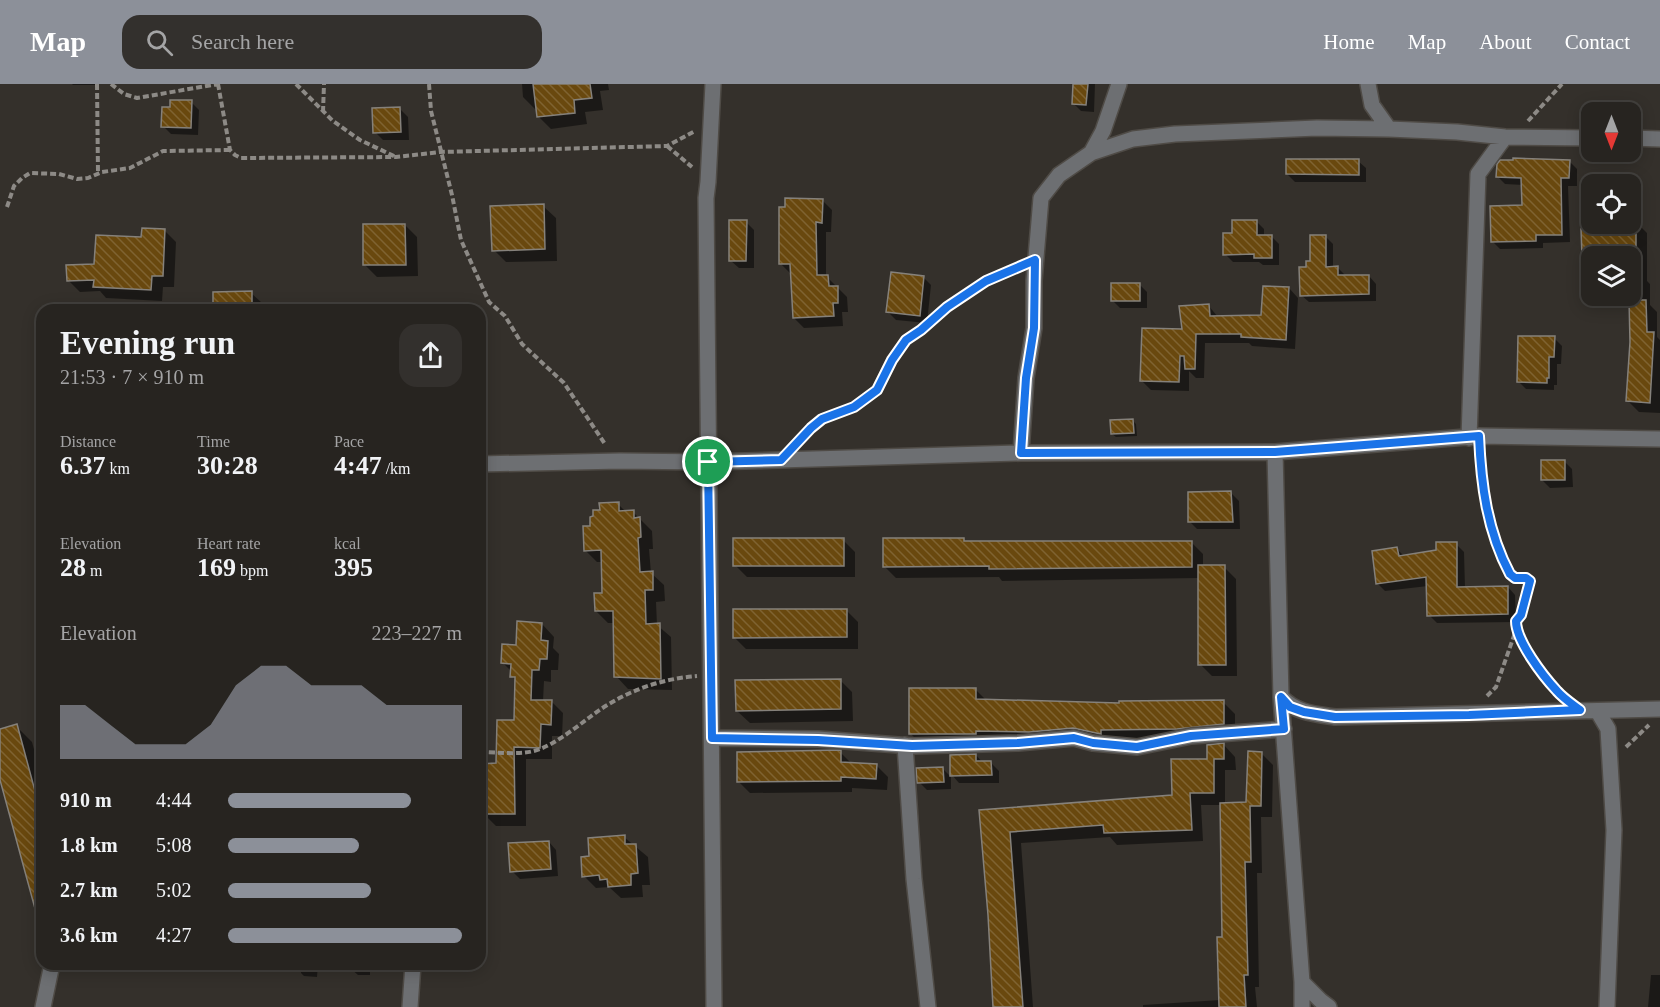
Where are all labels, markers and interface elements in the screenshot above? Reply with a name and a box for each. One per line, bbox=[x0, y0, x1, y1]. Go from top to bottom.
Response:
search box bbox=[122, 15, 542, 69]
text: Map bbox=[30, 26, 86, 57]
icon: search bbox=[143, 26, 176, 59]
text: Search here bbox=[191, 29, 294, 54]
text: Home bbox=[1323, 30, 1375, 54]
text: Map bbox=[1408, 30, 1446, 54]
text: About bbox=[1479, 30, 1532, 54]
text: Contact bbox=[1565, 30, 1630, 54]
north arrow bbox=[1581, 102, 1641, 162]
map controls bbox=[1581, 102, 1641, 306]
button: locate bbox=[1581, 174, 1641, 234]
button: layers bbox=[1581, 246, 1641, 306]
button: share bbox=[399, 324, 462, 387]
text: Evening run bbox=[60, 325, 235, 361]
text: 21:53 · 7 × 910 m bbox=[60, 366, 204, 388]
text: Distance bbox=[60, 433, 116, 450]
text: Time bbox=[197, 433, 230, 450]
text: Pace bbox=[334, 433, 364, 450]
pin bbox=[682, 436, 733, 487]
icon: arrive bbox=[691, 445, 724, 478]
text: 6.37 bbox=[60, 451, 106, 480]
text: 30:28 bbox=[197, 451, 258, 480]
text: 4:47 bbox=[334, 451, 382, 480]
text: km bbox=[106, 460, 130, 477]
text: /km bbox=[382, 460, 411, 477]
text: Elevation bbox=[60, 535, 121, 552]
text: Heart rate bbox=[197, 535, 261, 552]
text: kcal bbox=[334, 535, 361, 552]
text: 28 bbox=[60, 553, 86, 582]
text: 169 bbox=[197, 553, 236, 582]
text: 395 bbox=[334, 553, 373, 582]
text: m bbox=[86, 562, 102, 579]
text: bpm bbox=[236, 562, 268, 579]
text: Elevation bbox=[60, 622, 137, 644]
text: 223–227 m bbox=[371, 622, 462, 644]
text: 910 m bbox=[60, 789, 112, 811]
text: 4:44 bbox=[156, 789, 192, 811]
text: 1.8 km bbox=[60, 834, 118, 856]
text: 5:08 bbox=[156, 834, 192, 856]
text: 2.7 km bbox=[60, 879, 118, 901]
text: 5:02 bbox=[156, 879, 192, 901]
text: 3.6 km bbox=[60, 924, 118, 946]
text: 4:27 bbox=[156, 924, 192, 946]

